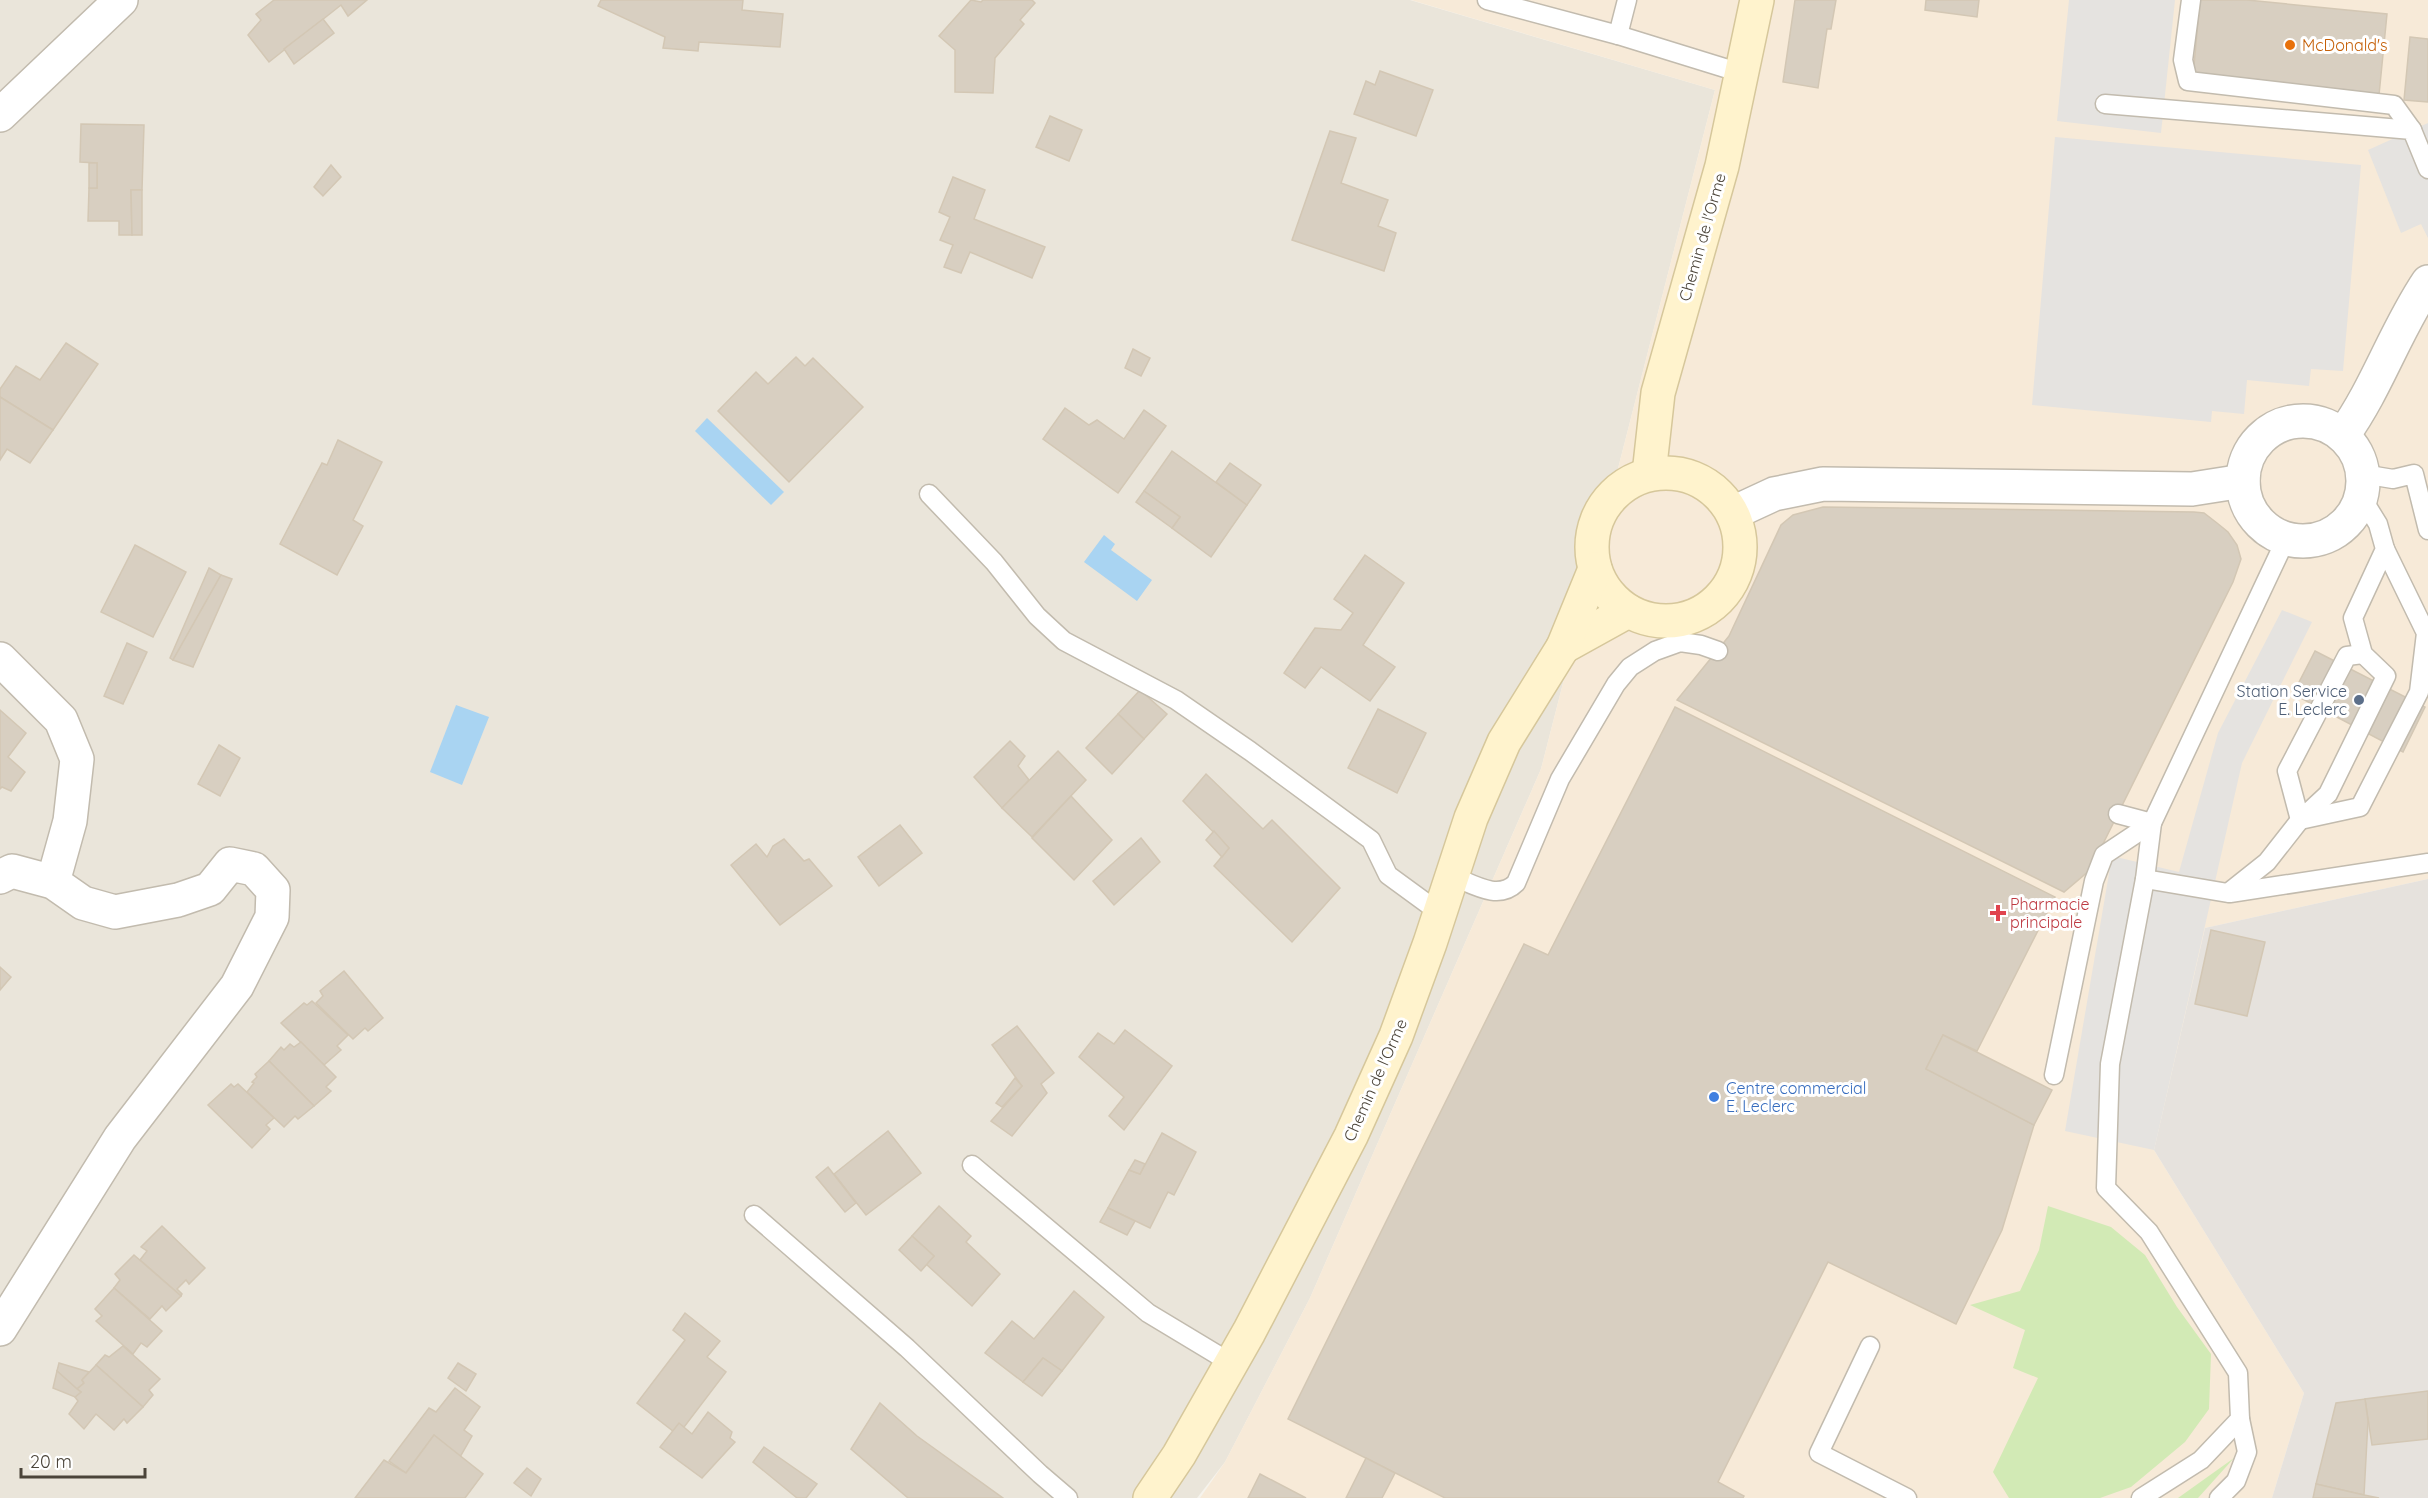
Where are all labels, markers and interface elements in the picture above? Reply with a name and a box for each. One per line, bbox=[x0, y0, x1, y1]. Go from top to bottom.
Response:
place label: McDonald's bbox=[2302, 35, 2388, 55]
marker: McDonald's bbox=[2283, 38, 2297, 52]
street label: Chemin de l'Orme bbox=[1674, 171, 1730, 303]
place label: Station Service E. Leclerc bbox=[2237, 681, 2347, 719]
marker: Station Service E. Leclerc bbox=[2352, 693, 2366, 707]
place label: Pharmacie principale bbox=[2010, 894, 2090, 932]
marker: Pharmacie principale bbox=[1991, 906, 2005, 920]
street label: Chemin de l'Orme bbox=[1339, 1016, 1411, 1144]
place label: Centre commercial E. Leclerc bbox=[1726, 1078, 1866, 1116]
marker: Centre commercial E. Leclerc bbox=[1707, 1090, 1721, 1104]
scale bar bbox=[21, 1441, 146, 1479]
text: 20 m bbox=[30, 1450, 72, 1473]

